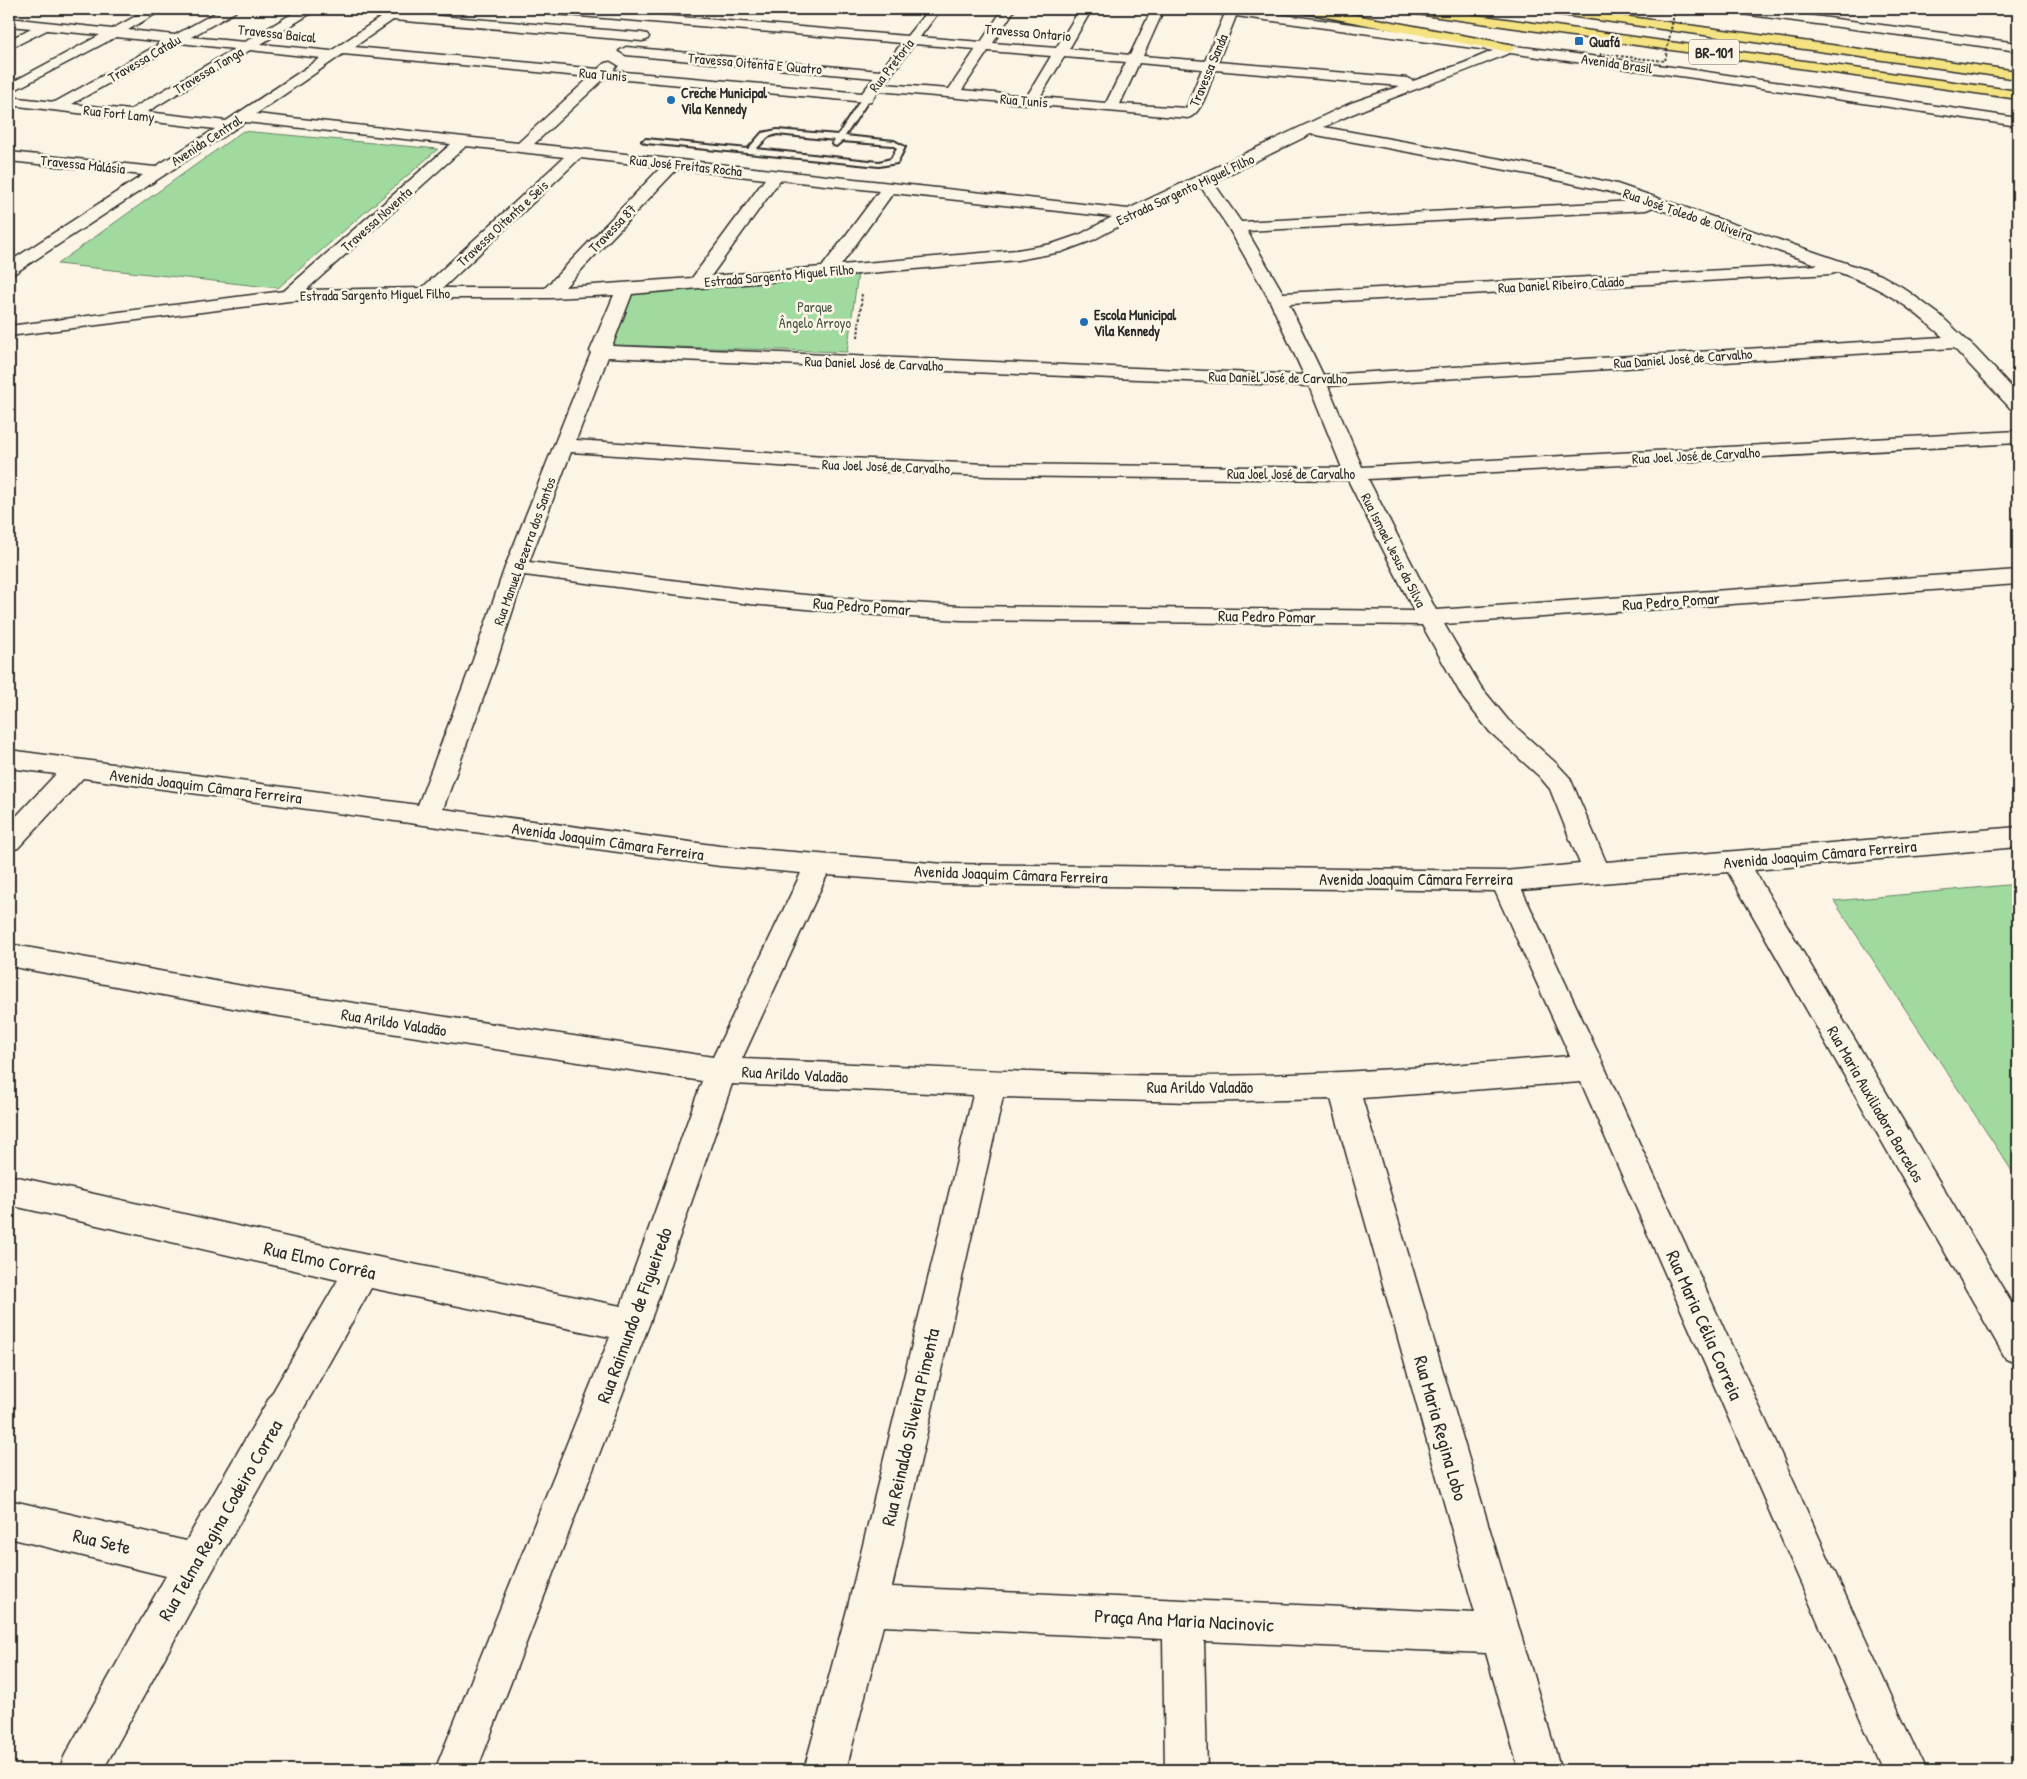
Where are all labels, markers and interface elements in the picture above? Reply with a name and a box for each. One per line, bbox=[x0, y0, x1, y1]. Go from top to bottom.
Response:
street label: Travessa Baical bbox=[237, 19, 317, 47]
street label: Travessa Ontario bbox=[984, 19, 1072, 45]
street label: Travessa Catalu bbox=[104, 29, 184, 86]
street label: Travessa Sanda bbox=[1184, 30, 1232, 109]
place label: Quafá bbox=[1589, 32, 1620, 51]
street label: Rua Pretoria bbox=[864, 34, 918, 96]
marker: Quafá bbox=[1573, 35, 1585, 47]
road number: BR-101 bbox=[1689, 40, 1739, 64]
street label: Travessa Tanga bbox=[170, 41, 247, 99]
street label: Travessa Oitenta E Quatro bbox=[687, 48, 823, 78]
street label: Avenida Brasil bbox=[1580, 49, 1654, 77]
street label: Rua Tunis bbox=[578, 62, 628, 86]
place label: Creche Municipal Vila Kennedy bbox=[681, 83, 767, 120]
street label: Rua Tunis bbox=[999, 88, 1049, 112]
marker: Creche Municipal Vila Kennedy bbox=[665, 94, 677, 106]
street label: Rua Fort Lamy bbox=[83, 100, 155, 127]
street label: Avenida Central bbox=[167, 110, 245, 170]
street label: Estrada Sargento Miguel Filho bbox=[1113, 149, 1258, 230]
street label: Travessa Malásia bbox=[40, 150, 127, 178]
street label: Rua José Freitas Rocha bbox=[629, 150, 744, 180]
street label: Travessa Oitenta e Seis bbox=[452, 176, 552, 270]
street label: Travessa Noventa bbox=[337, 182, 416, 256]
street label: Rua José Toledo de Oliveira bbox=[1621, 183, 1756, 245]
street label: Travessa 87 bbox=[584, 199, 640, 257]
street label: Estrada Sargento Miguel Filho bbox=[703, 259, 855, 292]
street label: Rua Daniel Ribeiro Calado bbox=[1497, 271, 1625, 297]
street label: Estrada Sargento Miguel Filho bbox=[300, 283, 451, 306]
park label: Parque Ângelo Arroyo bbox=[779, 297, 852, 333]
place label: Escola Municipal Vila Kennedy bbox=[1094, 305, 1177, 342]
marker: Escola Municipal Vila Kennedy bbox=[1078, 316, 1090, 328]
street label: Rua Daniel José de Carvalho bbox=[1613, 344, 1753, 372]
street label: Rua Daniel José de Carvalho bbox=[804, 351, 944, 375]
street label: Rua Daniel José de Carvalho bbox=[1208, 366, 1348, 388]
street label: Rua Joel José de Carvalho bbox=[1632, 442, 1761, 468]
street label: Rua Joel José de Carvalho bbox=[822, 454, 951, 478]
street label: Rua Joel José de Carvalho bbox=[1227, 464, 1355, 483]
street label: Rua Manuel Bezerra dos Santos bbox=[488, 474, 560, 628]
street label: Rua Ismael Jesus da Silva bbox=[1357, 490, 1431, 611]
street label: Rua Pedro Pomar bbox=[1622, 587, 1720, 615]
street label: Rua Pedro Pomar bbox=[813, 592, 911, 620]
street label: Rua Pedro Pomar bbox=[1218, 604, 1316, 628]
street label: Avenida Joaquim Câmara Ferreira bbox=[109, 763, 303, 809]
street label: Avenida Joaquim Câmara Ferreira bbox=[511, 817, 705, 865]
street label: Avenida Joaquim Câmara Ferreira bbox=[1723, 835, 1917, 873]
street label: Avenida Joaquim Câmara Ferreira bbox=[914, 860, 1108, 888]
street label: Avenida Joaquim Câmara Ferreira bbox=[1319, 868, 1513, 890]
street label: Rua Arildo Valadão bbox=[340, 1003, 449, 1041]
street label: Rua Maria Auxiliadora Barcelos bbox=[1822, 1022, 1930, 1186]
street label: Rua Arildo Valadão bbox=[741, 1060, 849, 1088]
street label: Rua Arildo Valadão bbox=[1147, 1076, 1254, 1098]
street label: Rua Raimundo de Figueiredo bbox=[590, 1223, 678, 1407]
street label: Rua Elmo Corrêa bbox=[261, 1234, 379, 1286]
street label: Rua Maria Célia Correia bbox=[1660, 1246, 1750, 1404]
street label: Rua Reinaldo Silveira Pimenta bbox=[875, 1325, 946, 1528]
street label: Rua Maria Regina Lobo bbox=[1408, 1352, 1474, 1504]
street label: Rua Telma Regina Codeiro Correa bbox=[152, 1414, 289, 1625]
street label: Rua Sete bbox=[71, 1522, 134, 1560]
street label: Praça Ana Maria Nacinovic bbox=[1094, 1602, 1275, 1638]

